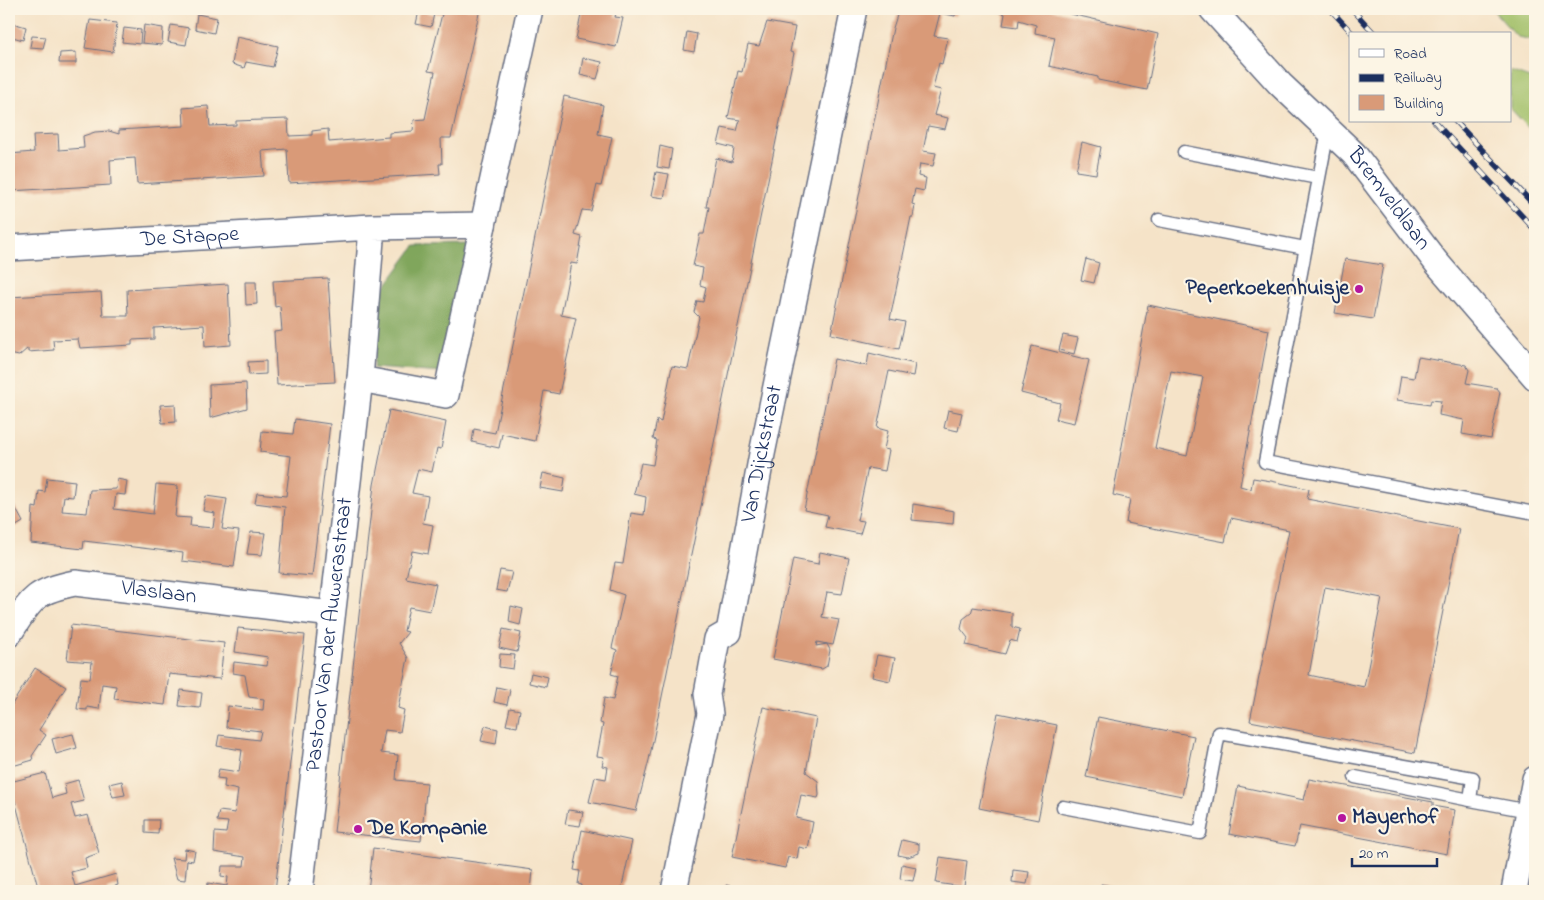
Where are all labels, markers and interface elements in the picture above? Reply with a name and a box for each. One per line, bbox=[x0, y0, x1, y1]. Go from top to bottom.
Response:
legend bbox=[1349, 32, 1512, 122]
text: Road bbox=[1394, 43, 1427, 65]
text: Railway bbox=[1394, 67, 1442, 90]
text: Building bbox=[1393, 93, 1443, 116]
street label: Bremveldlaan bbox=[1338, 140, 1438, 258]
street label: De Stappe bbox=[138, 219, 240, 256]
place label: Peperkoekenhuisje bbox=[1185, 273, 1350, 305]
marker: Peperkoekenhuisje bbox=[1353, 283, 1365, 295]
street label: Van Dijckstraat bbox=[733, 382, 792, 526]
street label: Pastoor Van der Auwerastraat bbox=[298, 495, 362, 774]
street label: Vlaslaan bbox=[118, 573, 198, 614]
place label: Mayerhof bbox=[1352, 802, 1439, 835]
marker: Mayerhof bbox=[1336, 812, 1348, 824]
place label: De Kompanie bbox=[367, 813, 488, 845]
marker: De Kompanie bbox=[352, 823, 364, 835]
scale bar bbox=[1352, 835, 1436, 867]
text: 20 m bbox=[1359, 843, 1389, 865]

